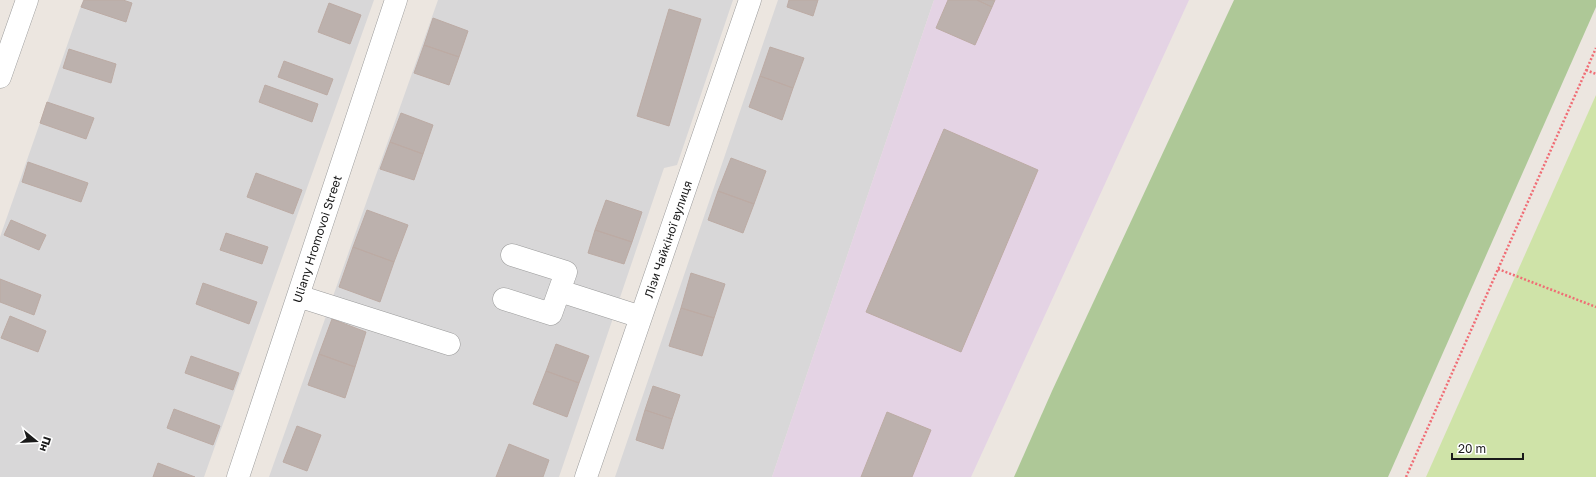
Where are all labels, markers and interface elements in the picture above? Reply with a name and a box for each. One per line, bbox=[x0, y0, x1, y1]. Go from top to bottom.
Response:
street label: Uliany Hromovoi Street bbox=[289, 173, 345, 305]
street label: Лізи Чайкіної вулиця bbox=[641, 178, 695, 300]
north arrow bbox=[16, 421, 56, 461]
text: Пн bbox=[37, 435, 54, 454]
scale bar bbox=[1452, 435, 1523, 461]
text: 20 m bbox=[1458, 441, 1486, 456]

